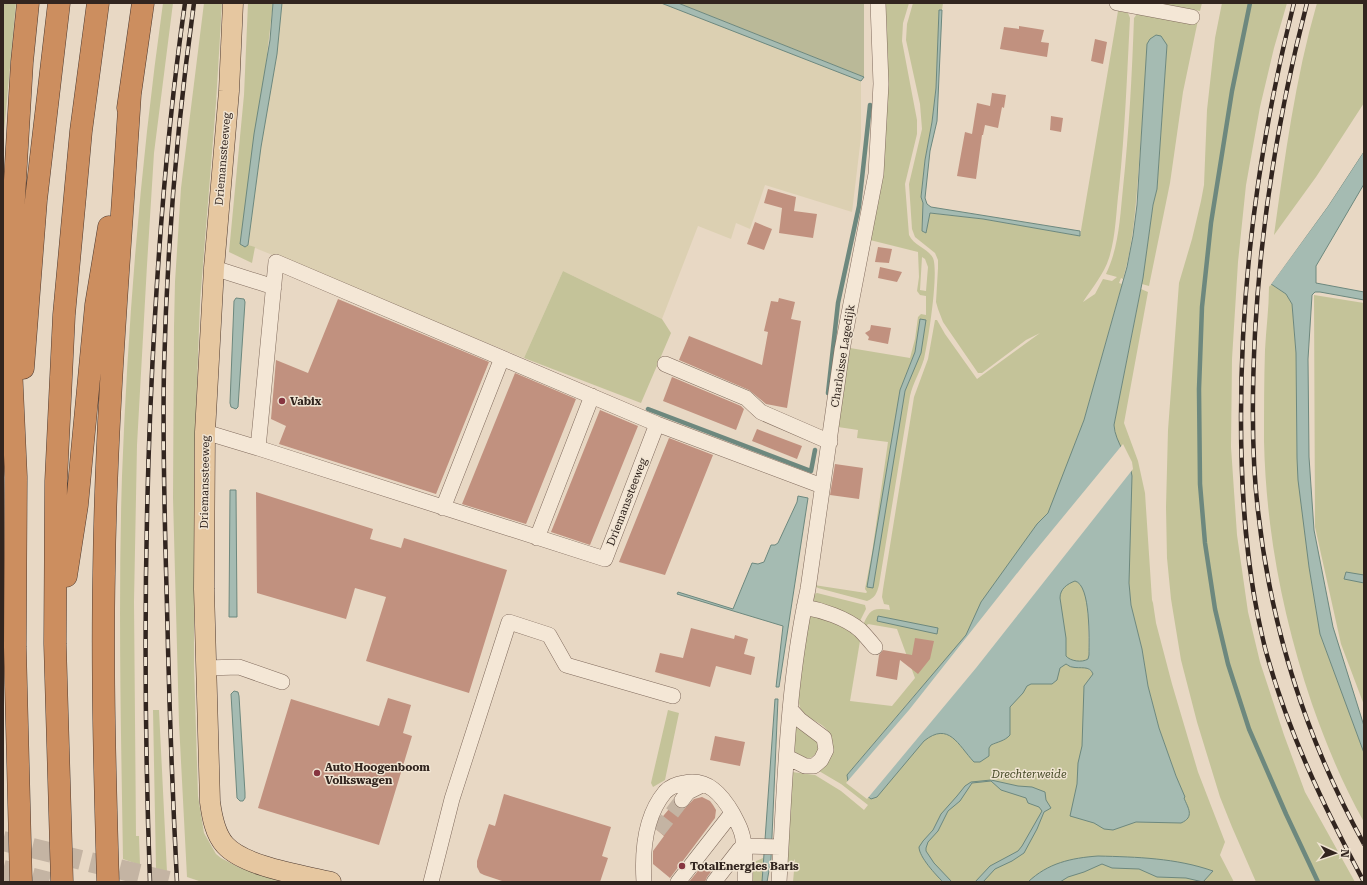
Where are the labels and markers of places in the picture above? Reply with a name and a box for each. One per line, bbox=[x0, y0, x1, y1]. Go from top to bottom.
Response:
place label: Vabix bbox=[290, 395, 322, 408]
marker: Vabix bbox=[277, 396, 287, 406]
place label: Auto Hoogenboom Volkswagen bbox=[325, 761, 430, 787]
marker: Auto Hoogenboom Volkswagen bbox=[312, 768, 322, 778]
place label: TotalEnergies Baris bbox=[690, 860, 799, 873]
marker: TotalEnergies Baris bbox=[677, 861, 687, 871]

